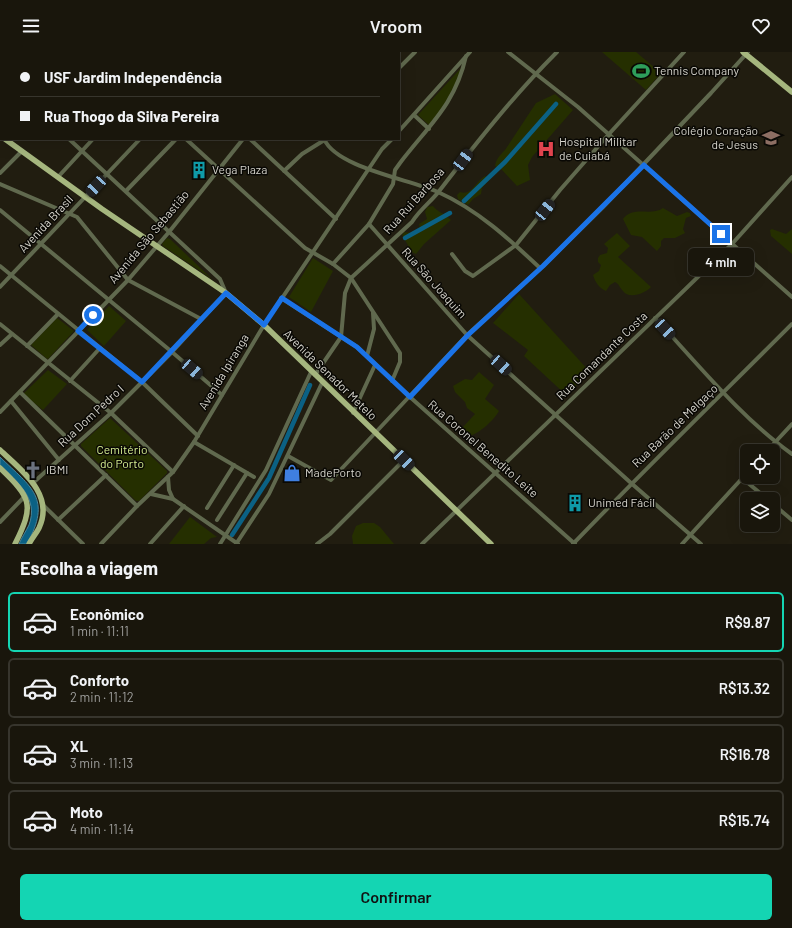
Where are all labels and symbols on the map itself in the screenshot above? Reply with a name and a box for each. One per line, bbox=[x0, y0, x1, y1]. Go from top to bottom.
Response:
sports icon: Tennis Company bbox=[631, 61, 651, 81]
place label: Tennis Company bbox=[654, 63, 739, 77]
place label: Colégio Coração de Jesus bbox=[674, 123, 758, 151]
school or university icon: Colégio Coração de Jesus bbox=[761, 128, 781, 148]
place label: Hospital Militar de Cuiabá bbox=[559, 134, 637, 162]
hospital icon: Hospital Militar de Cuiabá bbox=[536, 139, 556, 159]
car bbox=[451, 147, 475, 173]
building icon: Vega Plaza bbox=[189, 160, 209, 180]
place label: Vega Plaza bbox=[212, 162, 267, 176]
street label: Rua Rui Barbosa bbox=[380, 164, 447, 236]
car bbox=[83, 173, 109, 199]
street label: Avenida São Sebastião bbox=[105, 187, 191, 286]
street label: Avenida Brasil bbox=[15, 192, 75, 255]
car bbox=[533, 197, 557, 223]
route end bbox=[712, 225, 730, 243]
street label: Rua São Joaquim bbox=[399, 244, 470, 320]
callout: 4 min bbox=[688, 248, 754, 276]
route start bbox=[84, 306, 102, 324]
street label: Rua Comandante Costa bbox=[553, 308, 650, 402]
car bbox=[652, 316, 678, 342]
street label: Avenida Senador Metelo bbox=[281, 326, 380, 422]
street label: Avenida Ipiranga bbox=[195, 331, 251, 412]
car bbox=[488, 353, 514, 377]
car bbox=[179, 357, 205, 381]
street label: Rua Dom Pedro I bbox=[55, 381, 126, 449]
street label: Rua Barão de Melgaço bbox=[629, 381, 720, 470]
street label: Rua Coronel Benedito Leite bbox=[426, 397, 542, 500]
park label: Cemitério do Porto bbox=[96, 442, 148, 470]
car bbox=[391, 447, 417, 473]
church icon: IBMI bbox=[23, 460, 43, 480]
place label: IBMI bbox=[46, 462, 68, 476]
shop icon: MadePorto bbox=[282, 463, 302, 483]
place label: MadePorto bbox=[305, 465, 361, 479]
building icon: Unimed Fácil bbox=[565, 493, 585, 513]
place label: Unimed Fácil bbox=[588, 495, 655, 509]

